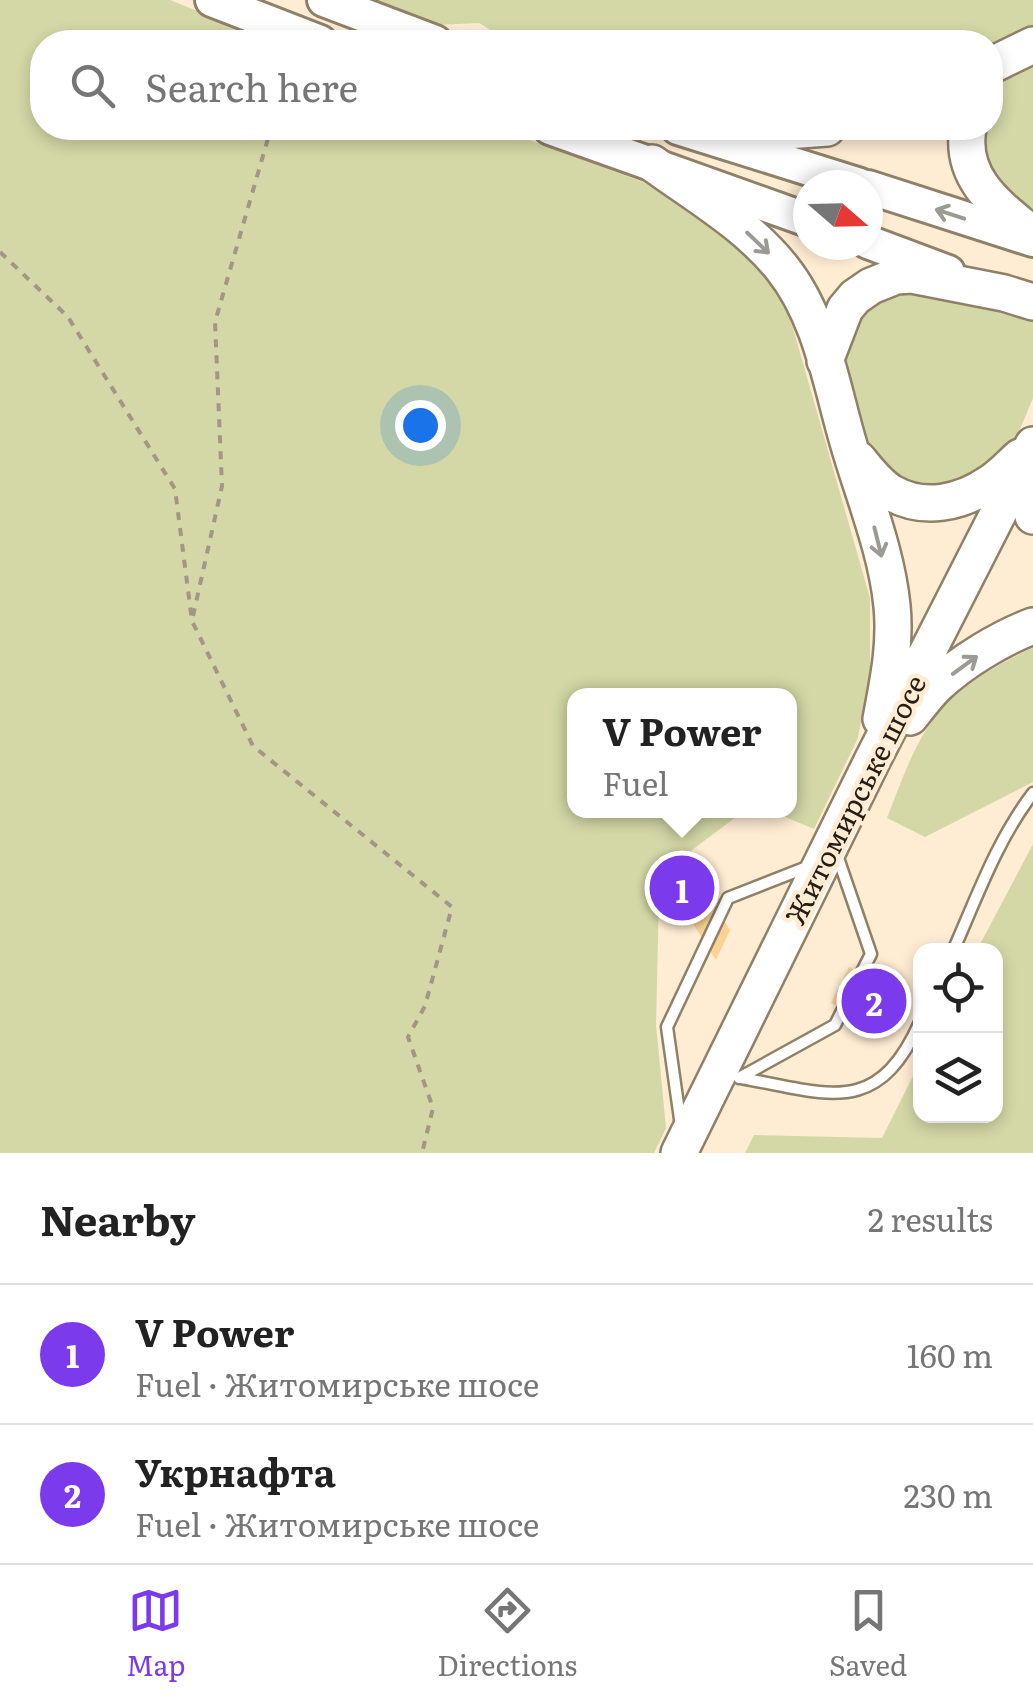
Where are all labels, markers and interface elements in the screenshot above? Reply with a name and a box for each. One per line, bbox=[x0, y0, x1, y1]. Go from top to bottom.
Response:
search box bbox=[30, 30, 1003, 140]
text: Search here bbox=[145, 57, 358, 114]
icon: search bbox=[65, 58, 120, 113]
north arrow bbox=[793, 170, 883, 260]
one-way arrow bbox=[935, 203, 967, 221]
one-way arrow bbox=[745, 231, 769, 255]
your location bbox=[395, 400, 446, 451]
one-way arrow bbox=[870, 526, 889, 557]
one-way arrow bbox=[951, 654, 978, 675]
street label: Житомирське шосе bbox=[773, 667, 935, 931]
popup bbox=[567, 688, 797, 818]
text: V Power bbox=[602, 701, 762, 758]
text: Fuel bbox=[602, 758, 669, 806]
pin: 1 bbox=[650, 850, 714, 926]
map controls bbox=[913, 943, 1003, 1123]
button: locate bbox=[913, 943, 1003, 1033]
pin: 2 bbox=[842, 964, 906, 1038]
button: layers bbox=[913, 1033, 1003, 1123]
text: Nearby bbox=[40, 1187, 196, 1249]
text: 2 results bbox=[868, 1194, 993, 1242]
text: V Power bbox=[135, 1302, 294, 1359]
text: 1 bbox=[66, 1330, 79, 1378]
text: 160 m bbox=[907, 1330, 993, 1378]
text: Fuel · Житомирське шосе bbox=[135, 1359, 539, 1407]
text: Укрнафта bbox=[135, 1442, 336, 1499]
text: 2 bbox=[64, 1470, 81, 1518]
text: 230 m bbox=[903, 1470, 993, 1518]
text: Fuel · Житомирське шосе bbox=[135, 1499, 539, 1547]
tab: Map bbox=[126, 1583, 186, 1685]
tab: Directions bbox=[437, 1583, 577, 1685]
tab: Saved bbox=[829, 1583, 907, 1685]

